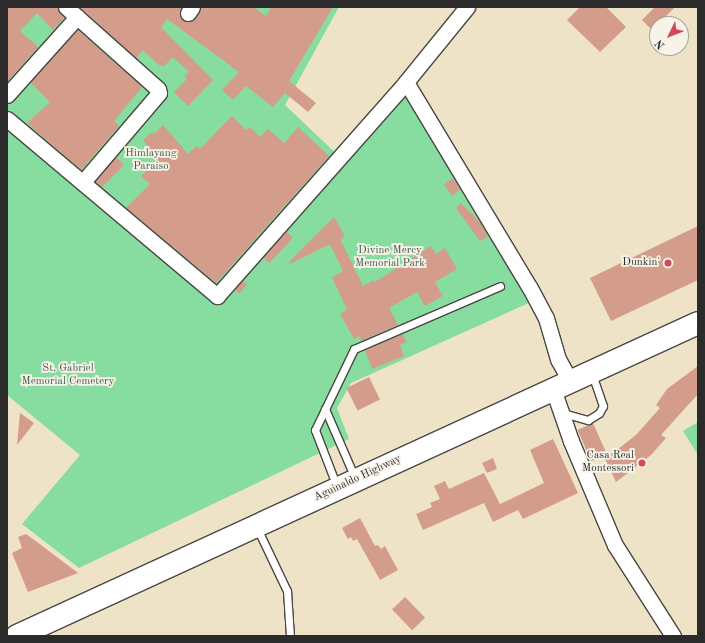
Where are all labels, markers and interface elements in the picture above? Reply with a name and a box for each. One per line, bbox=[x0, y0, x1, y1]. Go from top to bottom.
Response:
north arrow bbox=[649, 16, 689, 56]
text: N bbox=[654, 37, 667, 51]
park label: Himlayang Paraiso bbox=[125, 148, 177, 174]
park label: Divine Mercy Memorial Park bbox=[355, 245, 425, 271]
place label: Dunkin' bbox=[622, 256, 660, 270]
marker: Dunkin' bbox=[663, 258, 673, 268]
park label: St. Gabriel Memorial Cemetery bbox=[22, 363, 114, 389]
place label: Casa Real Montessori bbox=[582, 450, 634, 476]
street label: Aguinaldo Highway bbox=[312, 453, 404, 505]
marker: Casa Real Montessori bbox=[637, 458, 647, 468]

